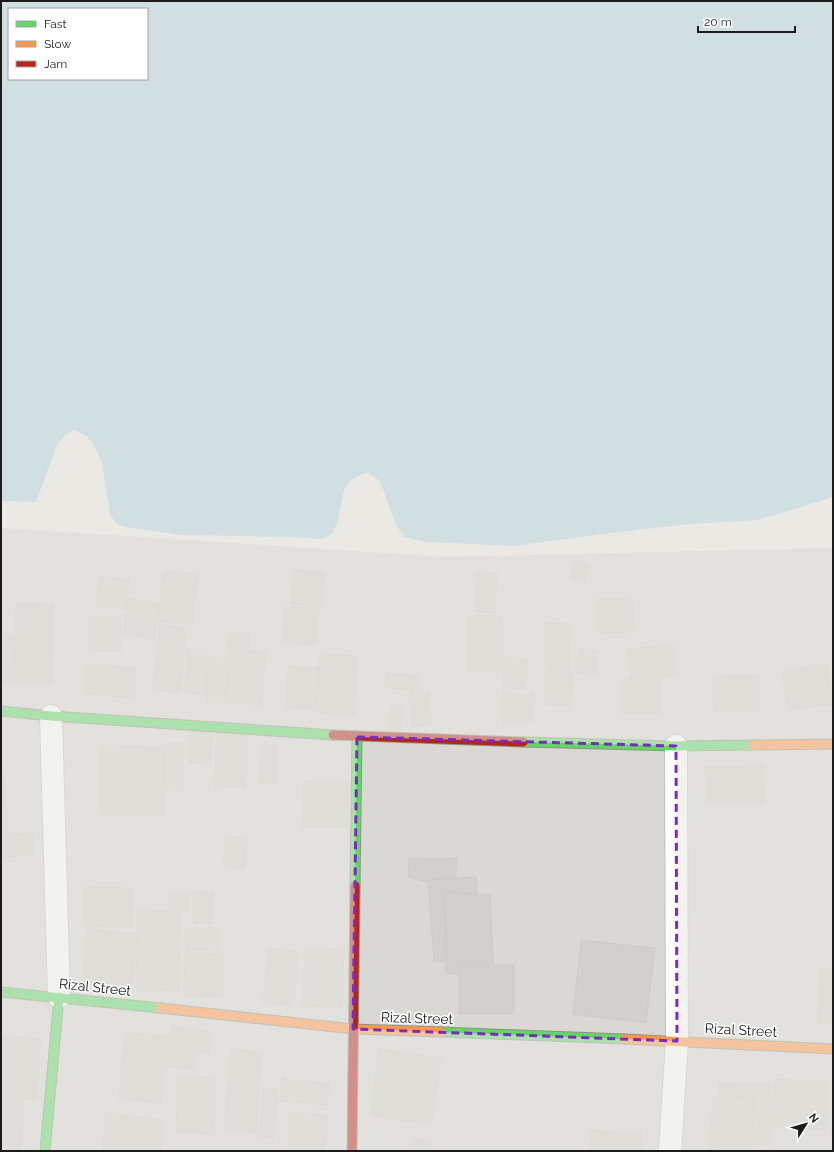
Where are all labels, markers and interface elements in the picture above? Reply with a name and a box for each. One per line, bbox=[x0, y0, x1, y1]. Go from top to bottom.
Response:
legend bbox=[8, 8, 148, 80]
scale bar bbox=[698, 8, 795, 34]
text: 20 m bbox=[704, 15, 732, 29]
text: Fast bbox=[44, 17, 67, 31]
text: Slow bbox=[44, 37, 71, 51]
text: Jam bbox=[44, 57, 67, 71]
street label: Rizal Street bbox=[58, 975, 132, 999]
street label: Rizal Street bbox=[381, 1009, 454, 1027]
street label: Rizal Street bbox=[704, 1020, 778, 1040]
north arrow bbox=[786, 1104, 826, 1144]
text: N bbox=[806, 1111, 821, 1126]

